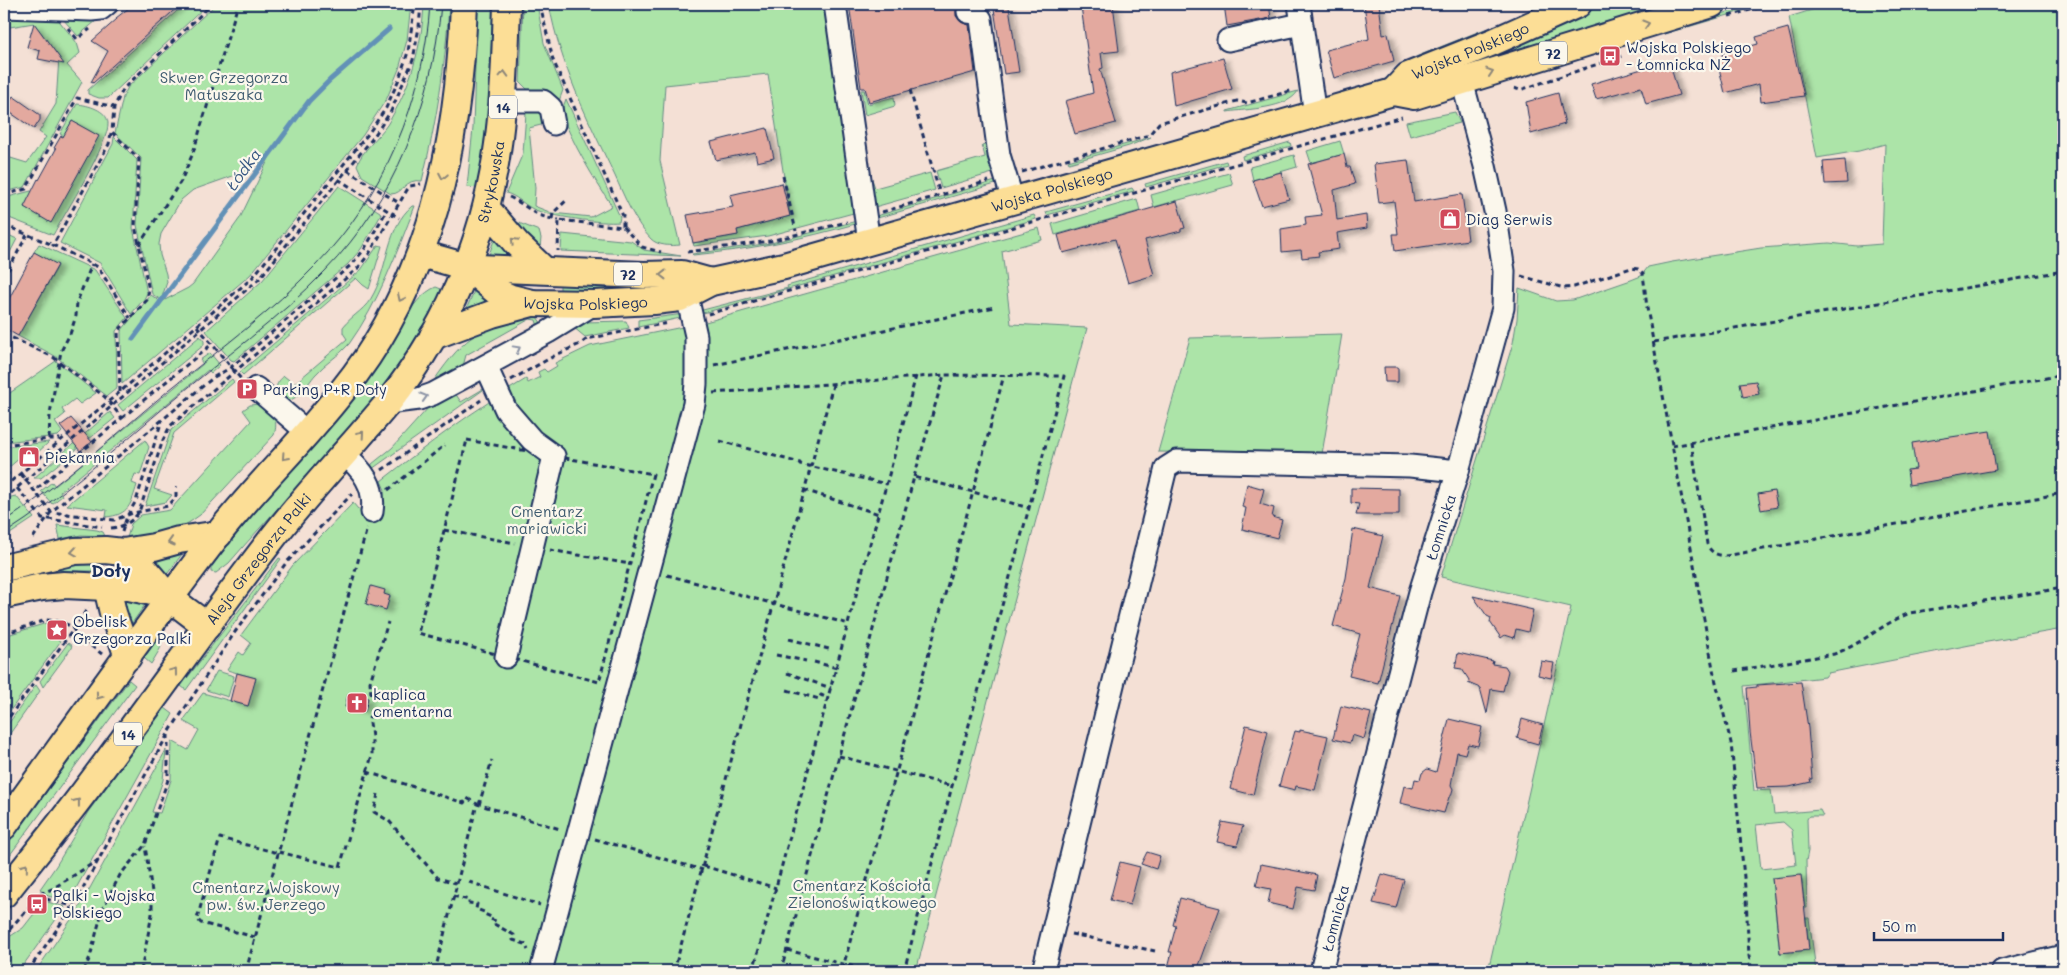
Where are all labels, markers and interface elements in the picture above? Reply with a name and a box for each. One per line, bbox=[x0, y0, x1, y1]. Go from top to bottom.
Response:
street label: Wojska Polskiego bbox=[1408, 17, 1532, 84]
one-way arrow bbox=[1641, 20, 1649, 30]
place label: Wojska Polskiego - Łomnicka NŻ bbox=[1626, 37, 1751, 74]
road number: 72 bbox=[1539, 42, 1567, 64]
bus stop icon: Wojska Polskiego - Łomnicka NŻ bbox=[1598, 44, 1622, 68]
park label: Skwer Grzegorza Matuszaka bbox=[160, 67, 288, 104]
one-way arrow bbox=[1486, 68, 1494, 78]
one-way arrow bbox=[499, 70, 510, 78]
road number: 14 bbox=[489, 95, 517, 118]
street label: Strykowska bbox=[472, 139, 508, 225]
water label: Łódka bbox=[221, 144, 265, 194]
street label: Wojska Polskiego bbox=[989, 163, 1115, 216]
one-way arrow bbox=[439, 171, 449, 180]
shop icon: Diag Serwis bbox=[1438, 207, 1462, 231]
place label: Diag Serwis bbox=[1466, 209, 1553, 229]
one-way arrow bbox=[511, 238, 520, 247]
road number: 72 bbox=[614, 262, 642, 286]
one-way arrow bbox=[659, 270, 666, 280]
street label: Wojska Polskiego bbox=[521, 291, 648, 314]
one-way arrow bbox=[397, 293, 407, 302]
one-way arrow bbox=[511, 346, 520, 356]
parking icon: Parking P+R Doły bbox=[235, 377, 259, 401]
place label: Parking P+R Doły bbox=[263, 379, 387, 399]
one-way arrow bbox=[420, 392, 428, 402]
one-way arrow bbox=[355, 430, 364, 439]
shop icon: Piekarnia bbox=[17, 445, 41, 469]
place label: Piekarnia bbox=[45, 447, 115, 467]
one-way arrow bbox=[282, 451, 291, 460]
street label: Aleja Grzegorza Palki bbox=[201, 488, 315, 628]
street label: Łomnicka bbox=[1421, 492, 1460, 562]
park label: Cmentarz mariawicki bbox=[507, 501, 587, 538]
one-way arrow bbox=[167, 537, 176, 547]
one-way arrow bbox=[70, 546, 78, 557]
district label: Doły bbox=[91, 558, 131, 582]
place label: Obelisk Grzegorza Palki bbox=[73, 611, 192, 648]
place icon: Obelisk Grzegorza Palki bbox=[45, 618, 69, 642]
one-way arrow bbox=[168, 668, 176, 677]
place label: kaplica cmentarna bbox=[373, 684, 453, 721]
one-way arrow bbox=[97, 690, 105, 699]
church icon: kaplica cmentarna bbox=[345, 691, 369, 715]
road number: 14 bbox=[114, 722, 142, 746]
one-way arrow bbox=[71, 799, 79, 808]
one-way arrow bbox=[20, 864, 28, 873]
park label: Cmentarz Kościoła Zielonoświątkowego bbox=[788, 875, 936, 912]
park label: Cmentarz Wojskowy pw. św. Jerzego bbox=[192, 877, 340, 914]
street label: Łomnicka bbox=[1317, 882, 1353, 953]
place label: Palki - Wojska Polskiego bbox=[53, 885, 155, 922]
bus stop icon: Palki - Wojska Polskiego bbox=[25, 892, 49, 916]
scale bar bbox=[1874, 910, 2003, 942]
text: 50 m bbox=[1882, 916, 1917, 936]

